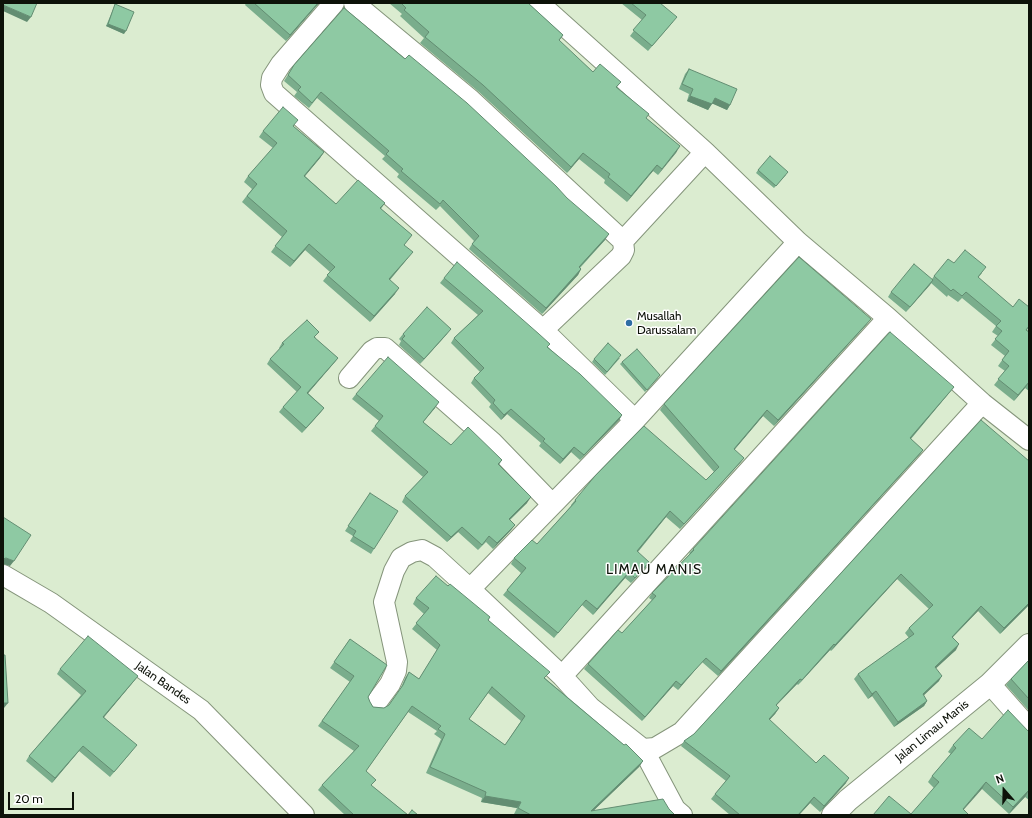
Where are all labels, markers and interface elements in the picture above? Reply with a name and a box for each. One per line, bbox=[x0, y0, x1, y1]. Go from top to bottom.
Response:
place label: Musallah Darussalam bbox=[637, 309, 696, 337]
marker: Musallah Darussalam bbox=[624, 318, 634, 328]
district label: LIMAU MANIS bbox=[606, 562, 702, 578]
street label: Jalan Bandes bbox=[133, 659, 193, 707]
street label: Jalan Limau Manis bbox=[892, 697, 972, 765]
north arrow bbox=[984, 770, 1024, 810]
text: N bbox=[994, 771, 1006, 787]
scale bar bbox=[10, 784, 76, 810]
text: 20 m bbox=[15, 791, 43, 806]

